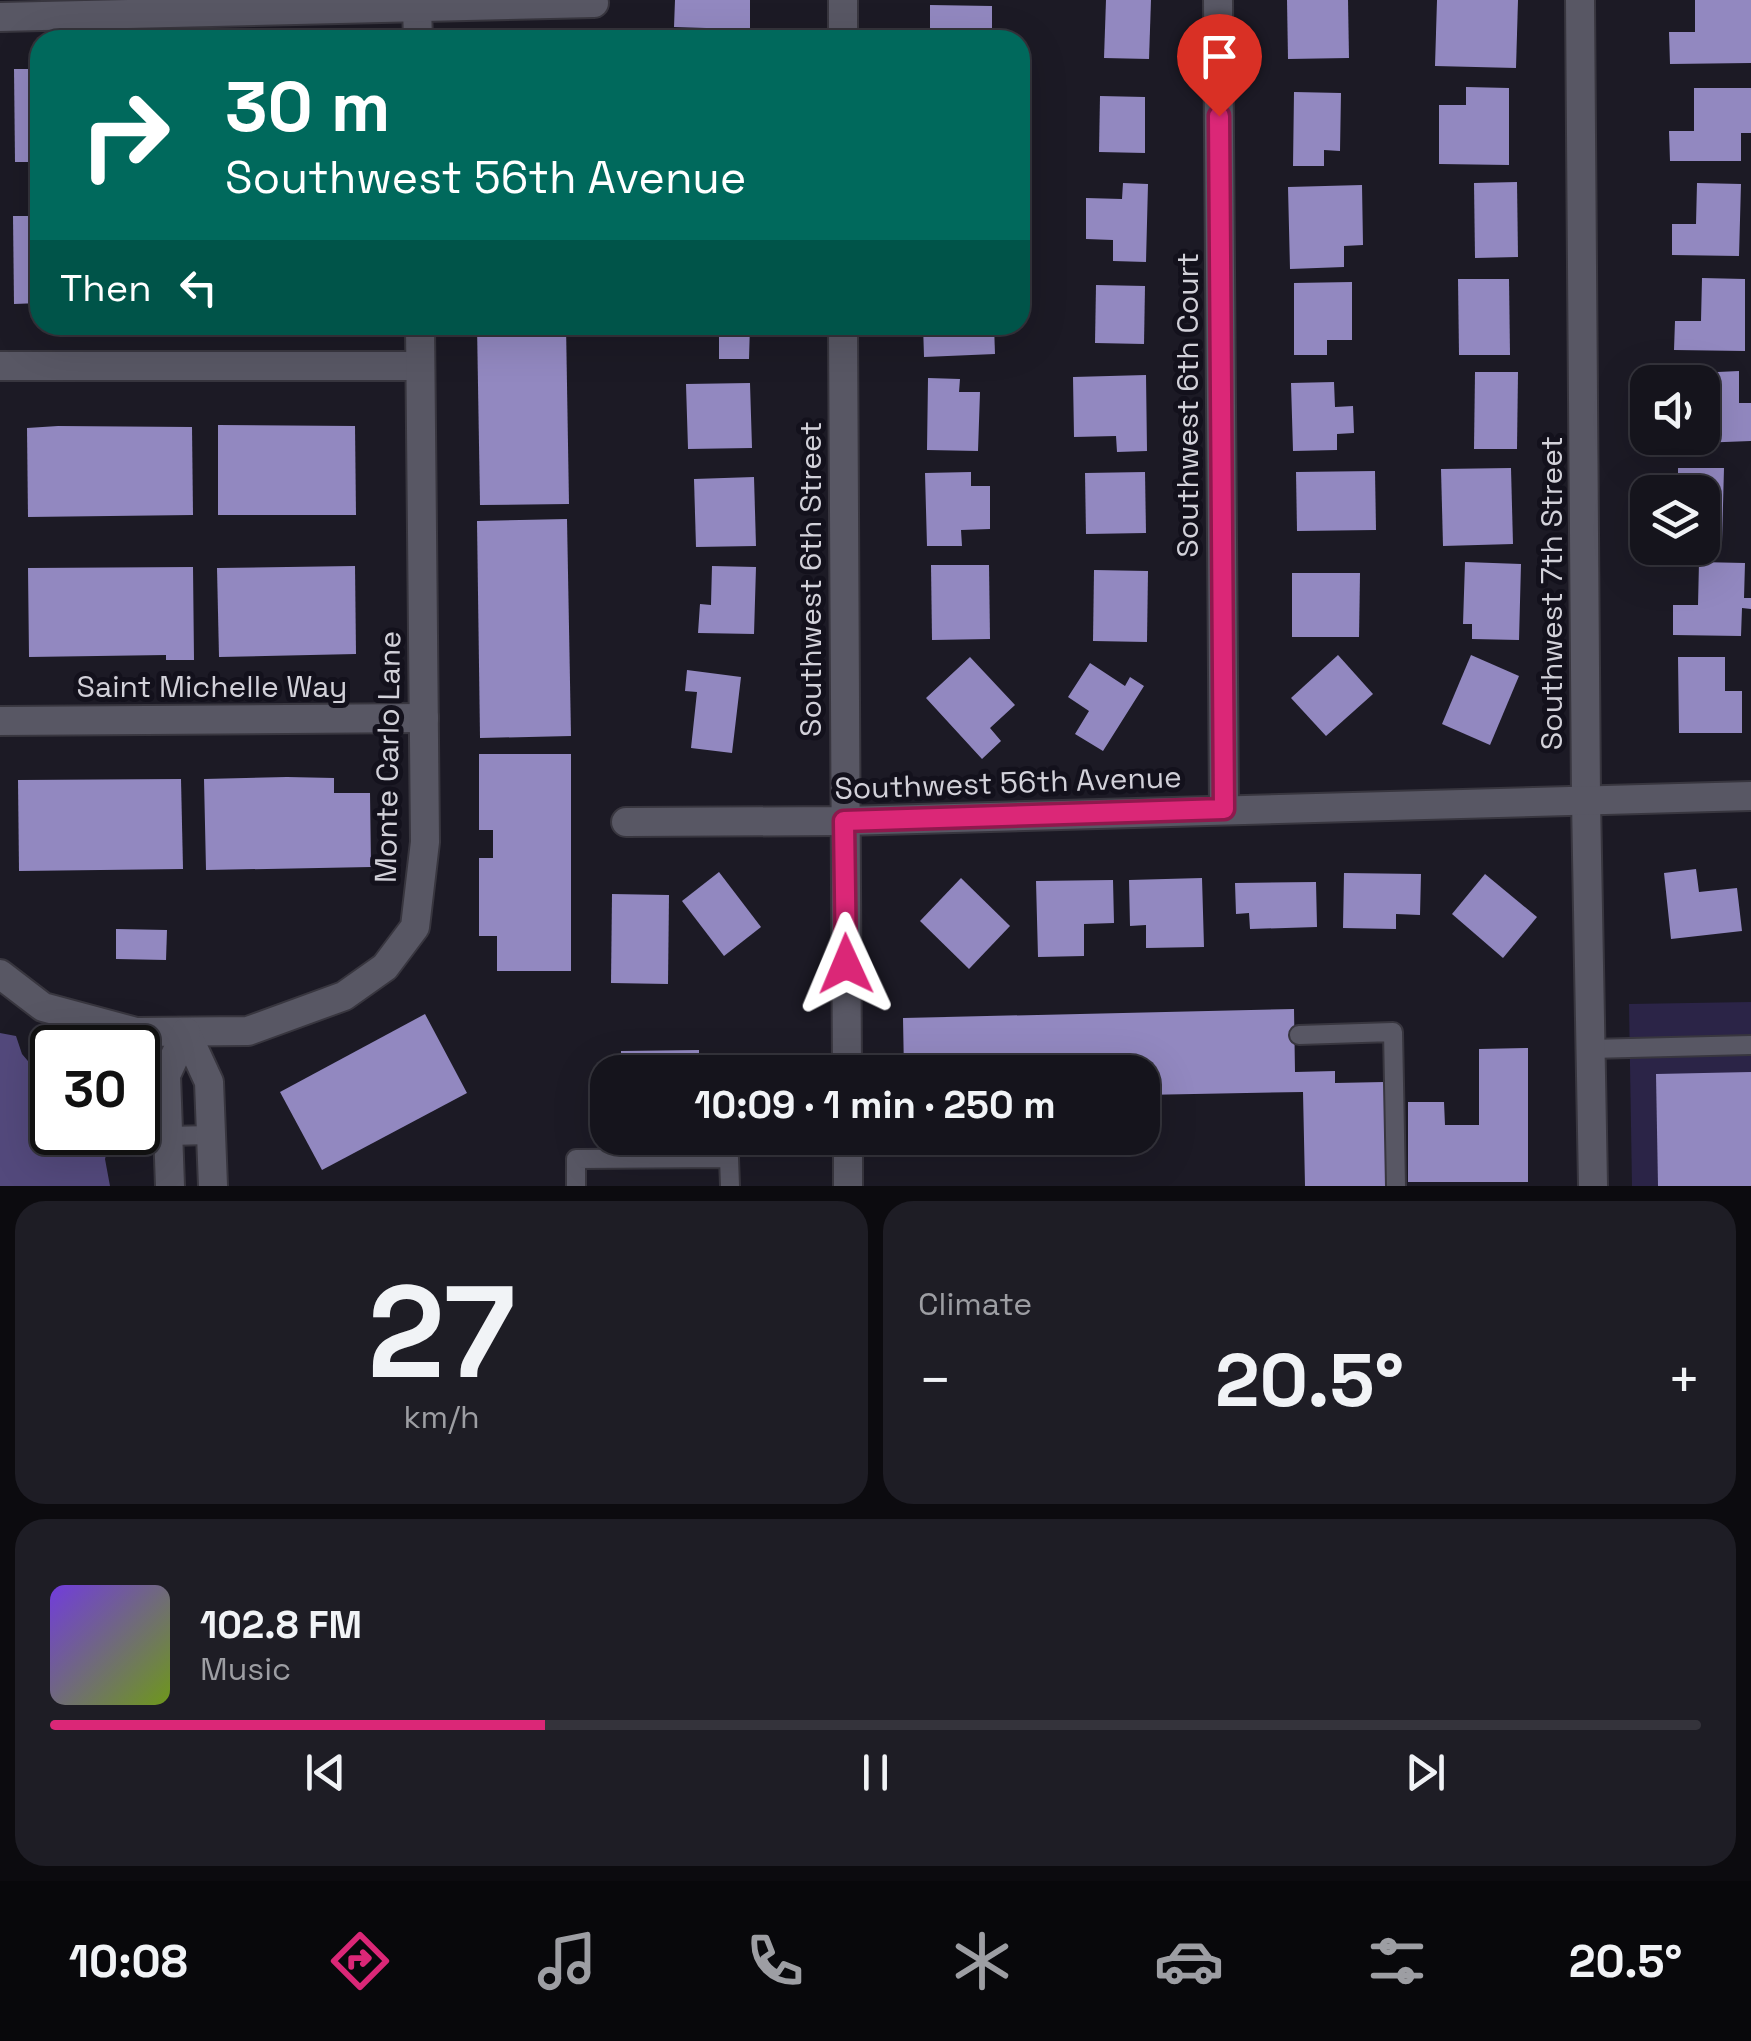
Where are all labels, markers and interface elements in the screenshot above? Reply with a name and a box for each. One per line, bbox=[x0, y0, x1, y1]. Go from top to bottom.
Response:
pin bbox=[1177, 14, 1262, 117]
icon: arrive bbox=[1192, 29, 1247, 84]
text: 30 m bbox=[225, 62, 390, 151]
icon: right bbox=[60, 70, 190, 200]
text: Southwest 56th Avenue bbox=[225, 149, 746, 206]
street label: Southwest 6th Court bbox=[1168, 252, 1207, 558]
icon: left bbox=[171, 260, 226, 315]
text: Then bbox=[60, 264, 151, 312]
map controls bbox=[1630, 365, 1720, 565]
button: sound bbox=[1630, 365, 1720, 455]
street label: Southwest 6th Street bbox=[791, 421, 830, 737]
street label: Southwest 7th Street bbox=[1532, 436, 1571, 750]
button: layers bbox=[1630, 475, 1720, 565]
street label: Monte Carlo Lane bbox=[366, 630, 409, 884]
street label: Saint Michelle Way bbox=[77, 667, 347, 706]
street label: Southwest 56th Avenue bbox=[834, 757, 1182, 808]
position arrow bbox=[794, 912, 898, 1016]
speed limit sign: 30 bbox=[30, 1025, 160, 1155]
text: 10:09 · 1 min · 250 m bbox=[694, 1081, 1056, 1129]
text: 27 bbox=[368, 1249, 515, 1415]
text: Climate bbox=[918, 1284, 1032, 1324]
text: 20.5° bbox=[1215, 1332, 1404, 1428]
text: − bbox=[918, 1345, 952, 1415]
text: + bbox=[1667, 1345, 1701, 1415]
text: km/h bbox=[403, 1397, 480, 1437]
text: 102.8 FM bbox=[200, 1601, 362, 1649]
text: Music bbox=[200, 1649, 291, 1689]
icon: previous bbox=[298, 1745, 353, 1800]
icon: pause bbox=[848, 1745, 903, 1800]
icon: next bbox=[1398, 1745, 1453, 1800]
icon: directions bbox=[325, 1926, 395, 1996]
icon: music bbox=[532, 1926, 602, 1996]
icon: phone bbox=[740, 1926, 810, 1996]
icon: climate bbox=[947, 1926, 1017, 1996]
icon: car bbox=[1154, 1926, 1224, 1996]
icon: filters bbox=[1362, 1926, 1432, 1996]
text: 10:08 bbox=[69, 1933, 188, 1990]
text: 20.5° bbox=[1569, 1933, 1682, 1990]

